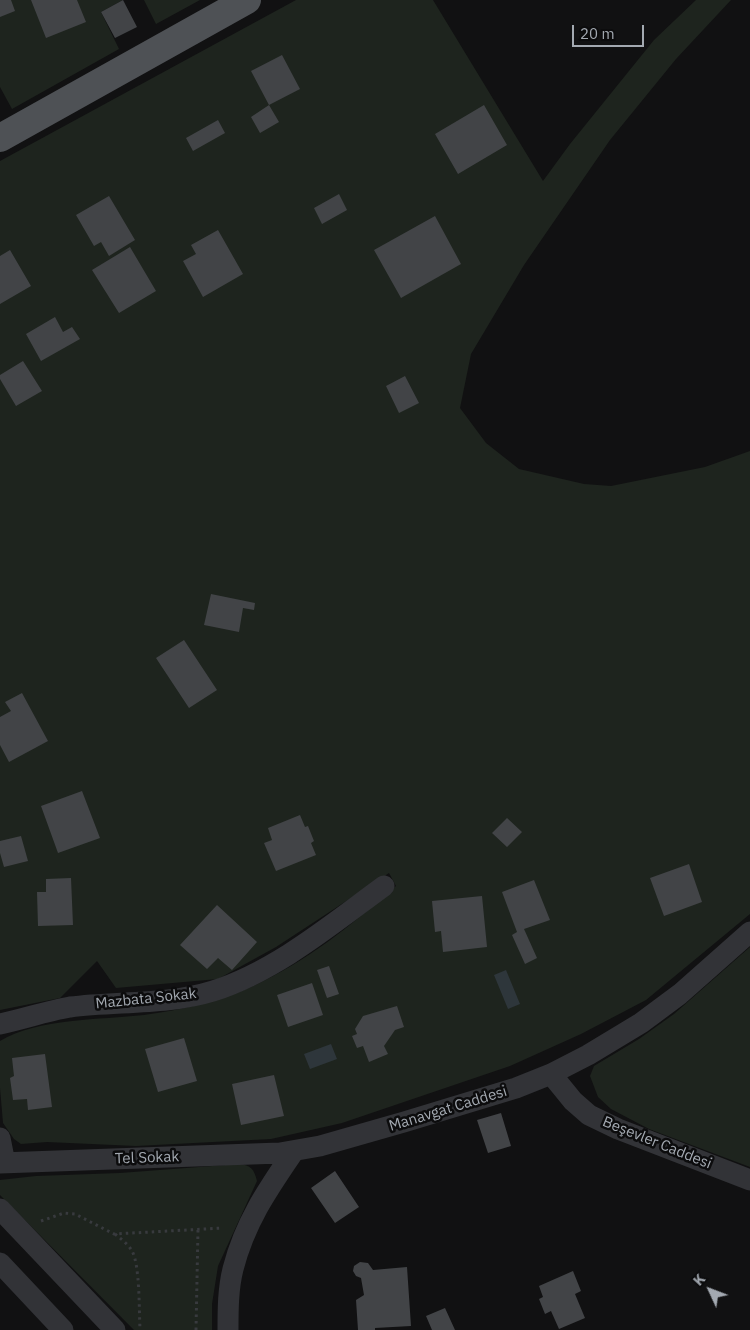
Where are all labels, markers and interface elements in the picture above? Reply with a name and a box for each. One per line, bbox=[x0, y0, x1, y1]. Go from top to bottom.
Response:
scale bar bbox=[575, 15, 648, 47]
text: 20 m bbox=[580, 24, 615, 43]
street label: Mazbata Sokak bbox=[95, 985, 197, 1013]
street label: Manavgat Caddesi bbox=[387, 1082, 509, 1136]
street label: Beşevler Caddesi bbox=[600, 1113, 714, 1173]
street label: Tel Sokak bbox=[115, 1148, 179, 1168]
north arrow bbox=[685, 1265, 735, 1315]
text: K bbox=[689, 1270, 709, 1289]

